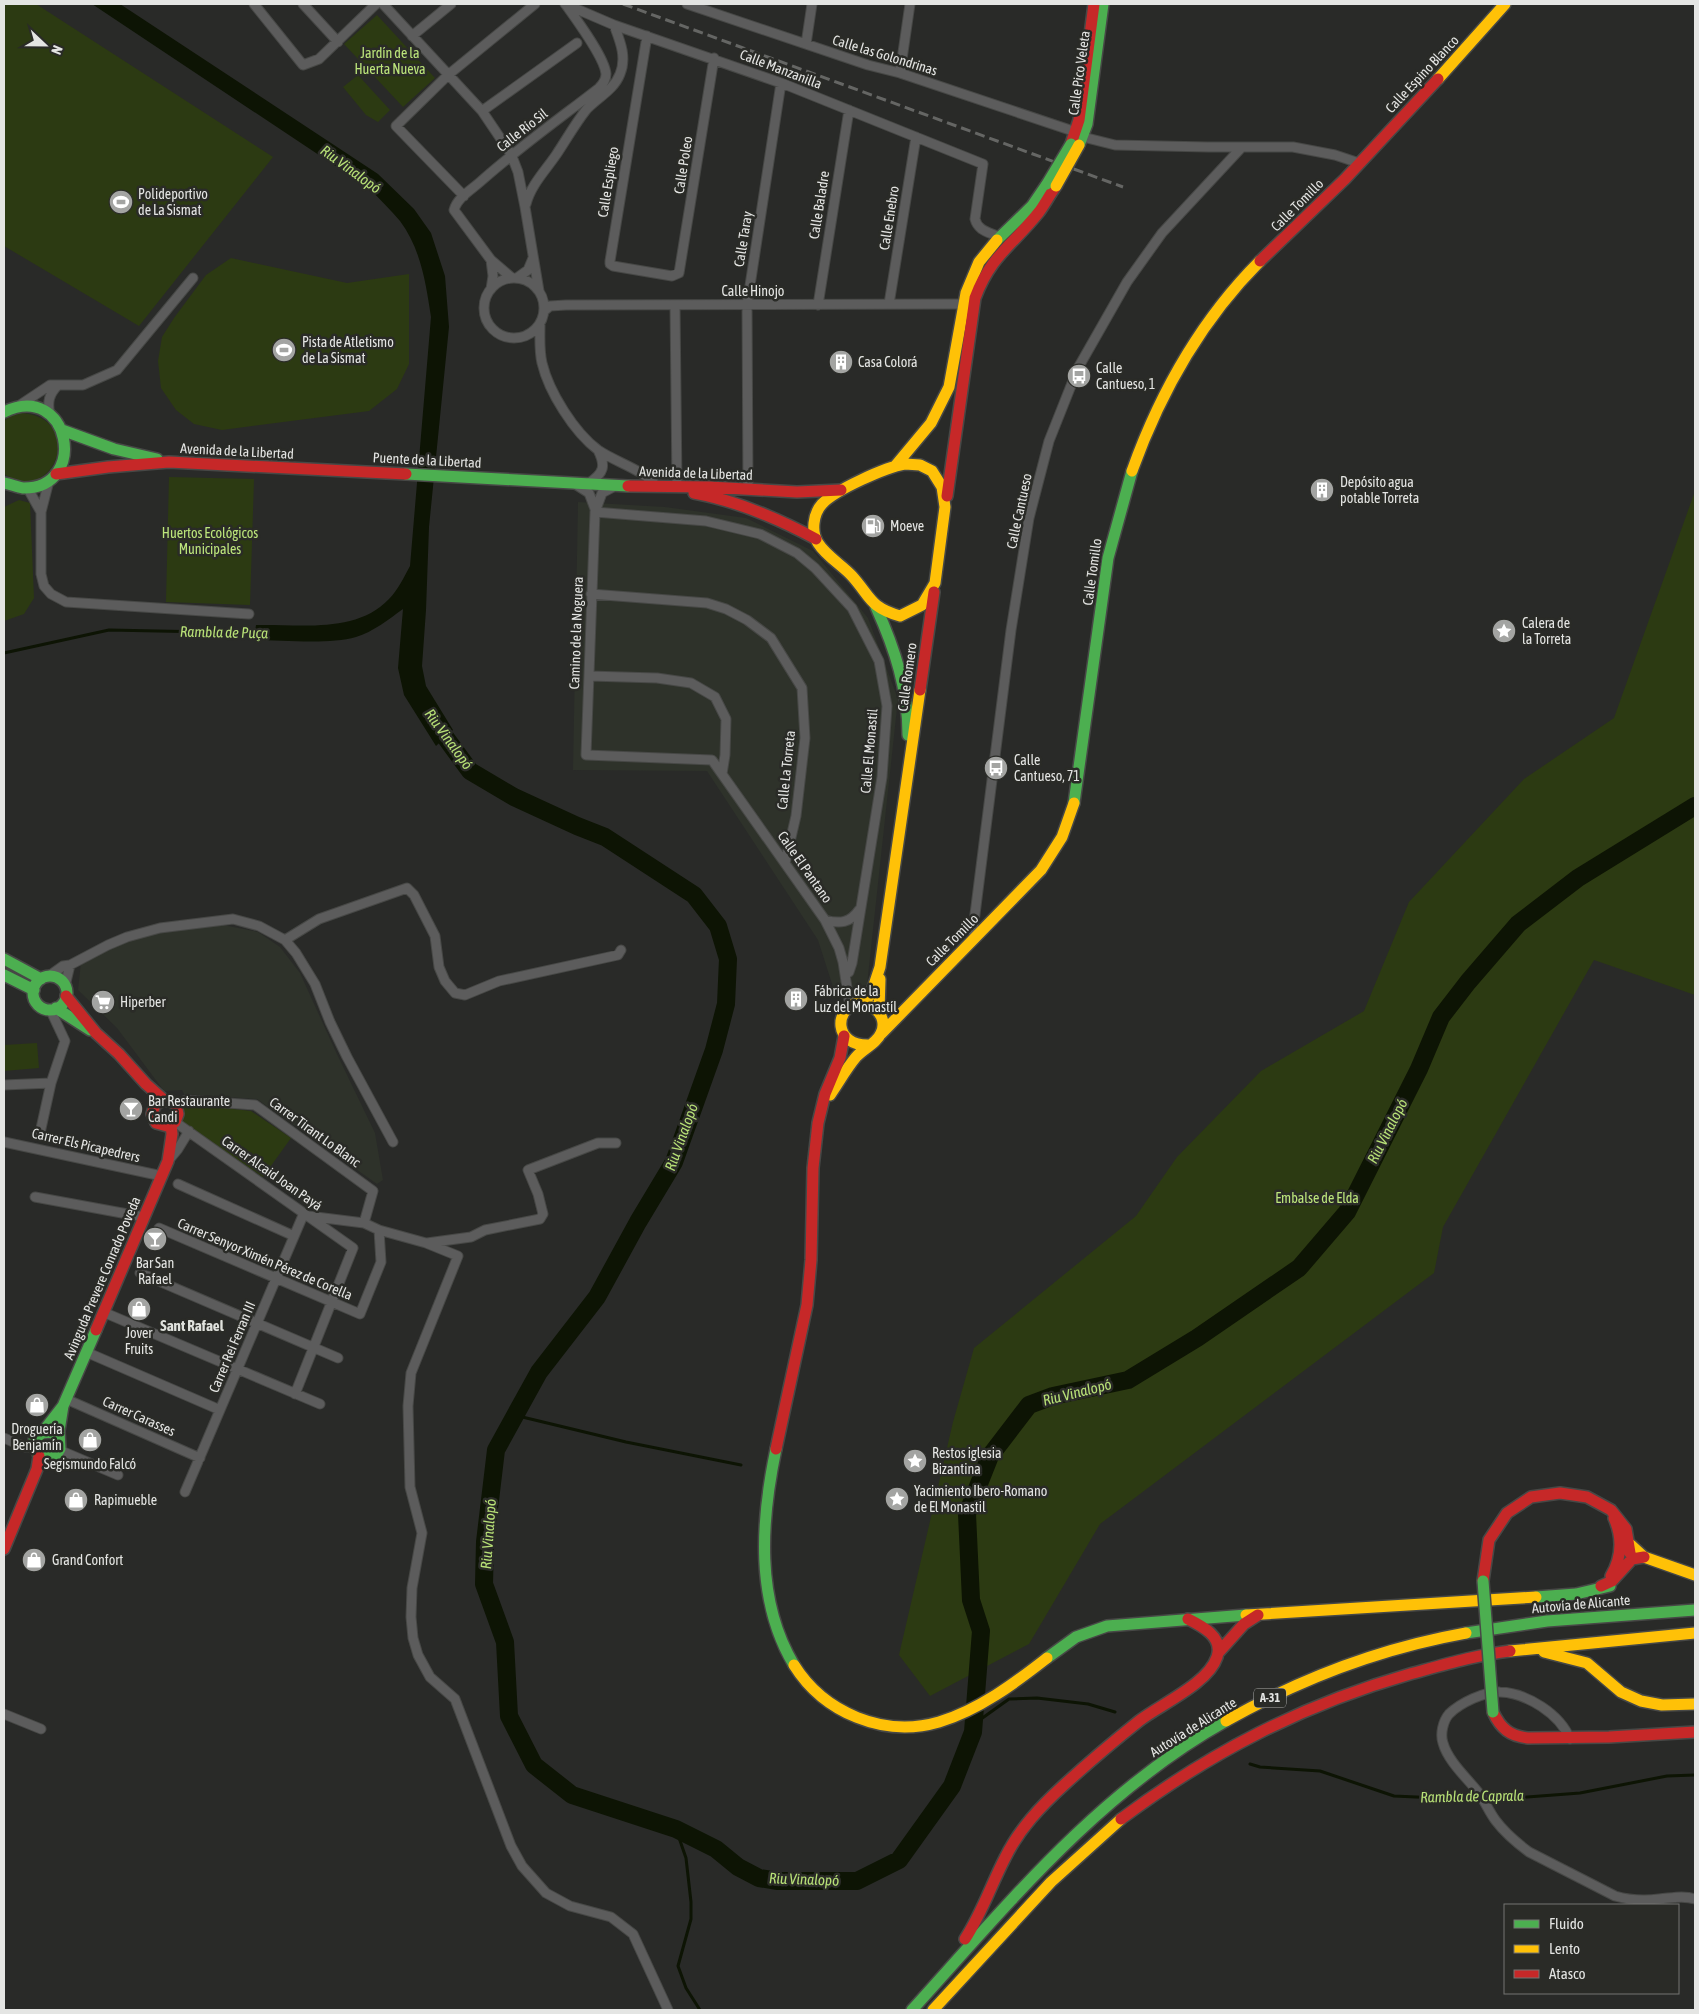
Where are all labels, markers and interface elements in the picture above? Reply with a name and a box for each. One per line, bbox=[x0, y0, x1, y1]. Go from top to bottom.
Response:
north arrow bbox=[20, 20, 70, 70]
street label: Calle Pico Veleta bbox=[1065, 30, 1093, 116]
street label: Calle las Golondrinas bbox=[831, 31, 939, 79]
street label: Calle Espino Blanco bbox=[1382, 32, 1462, 116]
text: N bbox=[48, 43, 66, 57]
park label: Jardín de la Huerta Nueva bbox=[354, 45, 426, 77]
street label: Calle Manzanilla bbox=[738, 46, 824, 92]
street label: Calle Río Sil bbox=[493, 105, 551, 155]
street label: Calle Poleo bbox=[671, 135, 695, 195]
water label: Riu Vinalopó bbox=[318, 141, 384, 197]
street label: Calle Espliego bbox=[595, 145, 621, 219]
street label: Calle Baladre bbox=[806, 170, 832, 240]
street label: Calle Tomillo bbox=[1268, 176, 1326, 234]
street label: Calle Enebro bbox=[876, 185, 902, 251]
place label: Polideportivo de La Sismat bbox=[138, 186, 208, 218]
sports icon: Polideportivo de La Sismat bbox=[108, 189, 134, 215]
street label: Calle Taray bbox=[731, 210, 755, 268]
street label: Calle Hinojo bbox=[722, 283, 784, 299]
place label: Pista de Atletismo de La Sismat bbox=[302, 334, 394, 366]
sports icon: Pista de Atletismo de La Sismat bbox=[271, 337, 297, 363]
building icon: Casa Colorá bbox=[828, 349, 854, 375]
place label: Casa Colorá bbox=[858, 354, 918, 370]
place label: Calle Cantueso, 1 bbox=[1096, 360, 1155, 392]
bus stop icon: Calle Cantueso, 1 bbox=[1066, 363, 1092, 389]
street label: Avenida de la Libertad bbox=[180, 440, 294, 462]
street label: Puente de la Libertad bbox=[372, 449, 482, 471]
street label: Avenida de la Libertad bbox=[639, 463, 753, 483]
street label: Calle Cantueso bbox=[1003, 472, 1035, 550]
place label: Depósito agua potable Torreta bbox=[1340, 474, 1419, 506]
building icon: Depósito agua potable Torreta bbox=[1309, 477, 1335, 503]
fuel station icon: Moeve bbox=[860, 513, 886, 539]
place label: Moeve bbox=[890, 518, 924, 534]
park label: Huertos Ecológicos Municipales bbox=[162, 525, 258, 557]
street label: Calle Tomillo bbox=[1079, 538, 1105, 606]
street label: Camino de la Noguera bbox=[566, 576, 586, 690]
place label: Calera de la Torreta bbox=[1522, 615, 1571, 647]
place icon: Calera de la Torreta bbox=[1491, 618, 1517, 644]
water label: Rambla de Puça bbox=[180, 623, 268, 641]
street label: Calle Romero bbox=[894, 642, 920, 712]
water label: Riu Vinalopó bbox=[421, 706, 477, 772]
street label: Calle El Monastil bbox=[857, 708, 881, 794]
street label: Calle La Torreta bbox=[774, 730, 798, 810]
place label: Calle Cantueso, 71 bbox=[1014, 752, 1080, 784]
bus stop icon: Calle Cantueso, 71 bbox=[983, 755, 1009, 781]
street label: Calle El Pantano bbox=[774, 828, 836, 906]
street label: Calle Tomillo bbox=[923, 911, 981, 969]
place label: Fábrica de la Luz del Monastíl bbox=[814, 983, 897, 1015]
building icon: Fábrica de la Luz del Monastíl bbox=[783, 986, 809, 1012]
supermarket icon: Hiperber bbox=[90, 989, 116, 1015]
place label: Hiperber bbox=[120, 994, 166, 1010]
place label: Bar Restaurante Candi bbox=[148, 1093, 230, 1125]
street label: Carrer Tirant Lo Blanc bbox=[266, 1094, 364, 1171]
bar icon: Bar Restaurante Candi bbox=[118, 1096, 144, 1122]
water label: Riu Vinalopó bbox=[1363, 1096, 1411, 1166]
water label: Riu Vinalopó bbox=[661, 1101, 701, 1173]
street label: Carrer Els Picapedrers bbox=[30, 1125, 142, 1165]
street label: Carrer Alcaid Joan Payá bbox=[219, 1132, 325, 1214]
park label: Embalse de Elda bbox=[1275, 1190, 1359, 1206]
street label: Avinguda Prevere Conrado Poveda bbox=[60, 1194, 144, 1362]
street label: Carrer Senyor Ximén Pérez de Corella bbox=[175, 1215, 355, 1303]
bar icon: Bar San Rafael bbox=[142, 1226, 168, 1252]
place label: Bar San Rafael bbox=[136, 1255, 174, 1287]
shop icon: Jover Fruits bbox=[126, 1296, 152, 1322]
street label: Carrer Rei Ferran III bbox=[206, 1299, 258, 1395]
district label: Sant Rafael bbox=[160, 1317, 225, 1334]
place label: Jover Fruits bbox=[125, 1325, 153, 1357]
water label: Riu Vinalopó bbox=[1041, 1375, 1113, 1409]
shop icon: Droguería Benjamín bbox=[24, 1392, 50, 1418]
street label: Carrer Carasses bbox=[100, 1393, 178, 1439]
place label: Droguería Benjamín bbox=[11, 1421, 63, 1453]
shop icon: Segismundo Falcó bbox=[77, 1427, 103, 1453]
place label: Restos iglesia Bizantina bbox=[932, 1445, 1001, 1477]
place icon: Restos iglesia Bizantina bbox=[902, 1448, 928, 1474]
place label: Segismundo Falcó bbox=[44, 1456, 136, 1472]
place label: Yacimiento Ibero-Romano de El Monastil bbox=[914, 1483, 1047, 1515]
place icon: Yacimiento Ibero-Romano de El Monastil bbox=[884, 1486, 910, 1512]
shop icon: Rapimueble bbox=[63, 1487, 89, 1513]
place label: Rapimueble bbox=[94, 1492, 157, 1508]
water label: Riu Vinalopó bbox=[477, 1498, 499, 1570]
shop icon: Grand Confort bbox=[21, 1547, 47, 1573]
place label: Grand Confort bbox=[52, 1552, 123, 1568]
street label: Autovía de Alicante bbox=[1531, 1592, 1631, 1616]
road number: A-31 bbox=[1254, 1689, 1286, 1708]
street label: Autovía de Alicante bbox=[1147, 1694, 1239, 1760]
water label: Rambla de Caprala bbox=[1420, 1787, 1524, 1805]
water label: Riu Vinalopó bbox=[769, 1869, 839, 1889]
legend bbox=[1504, 1904, 1679, 1994]
text: Fluido bbox=[1549, 1915, 1584, 1932]
text: Lento bbox=[1549, 1940, 1580, 1957]
text: Atasco bbox=[1549, 1965, 1586, 1982]

